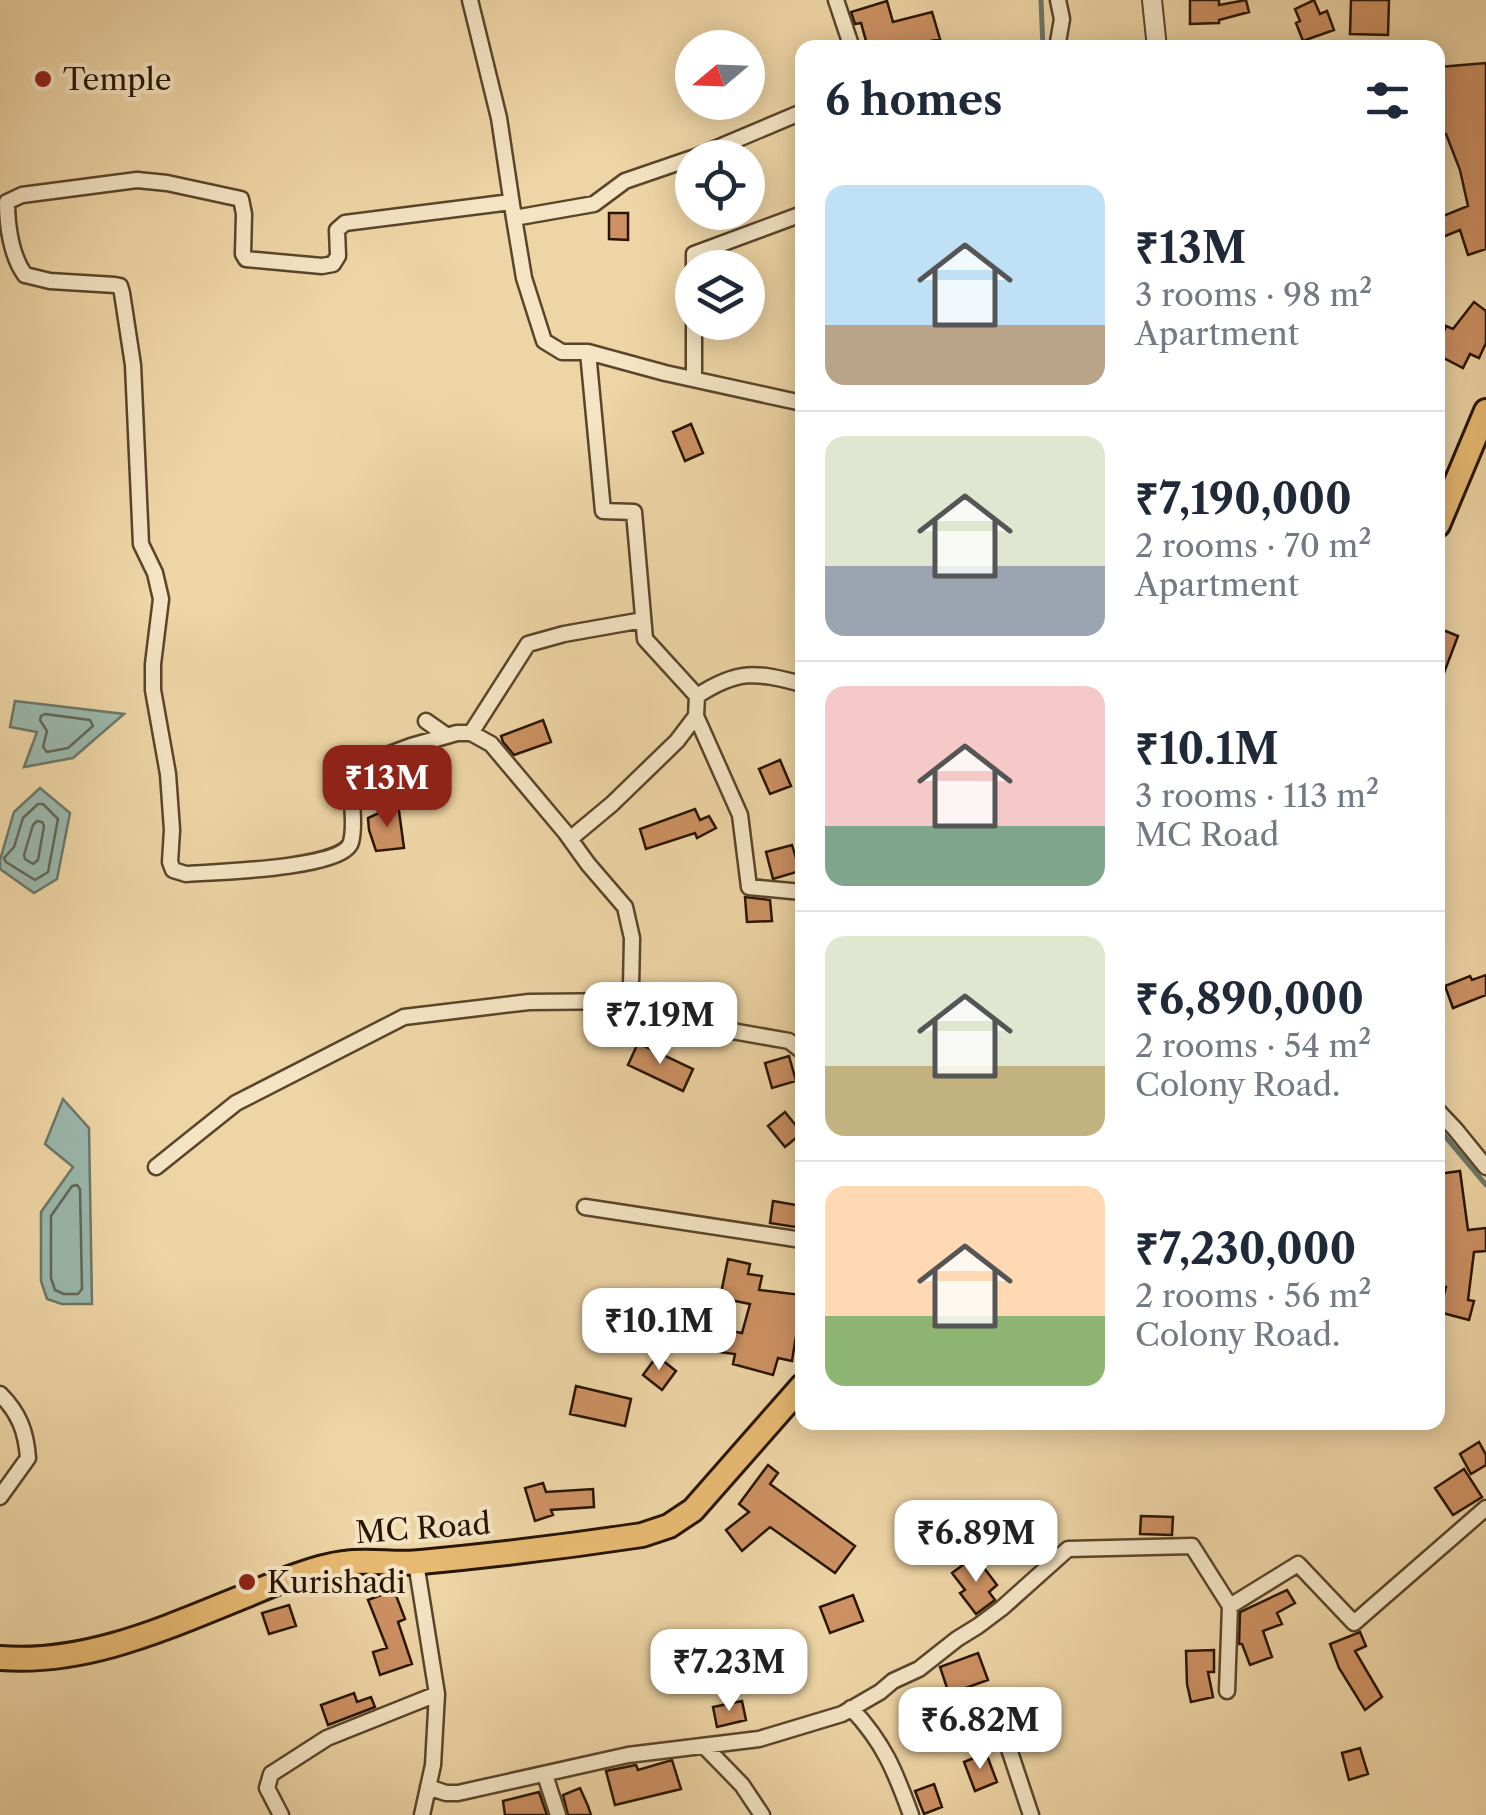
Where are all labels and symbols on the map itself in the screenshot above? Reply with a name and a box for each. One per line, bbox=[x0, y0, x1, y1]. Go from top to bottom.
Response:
north arrow bbox=[675, 30, 765, 120]
place label: Temple bbox=[63, 61, 172, 98]
marker: Temple bbox=[32, 68, 54, 90]
pin: ₹13M bbox=[328, 745, 446, 830]
pin: ₹7.19M bbox=[579, 982, 741, 1067]
pin: ₹10.1M bbox=[578, 1288, 740, 1373]
pin: ₹6.89M bbox=[895, 1500, 1057, 1585]
street label: MC Road bbox=[354, 1505, 492, 1551]
place label: Kurishadi bbox=[267, 1564, 406, 1601]
marker: Kurishadi bbox=[236, 1571, 258, 1593]
pin: ₹7.23M bbox=[648, 1629, 810, 1714]
pin: ₹6.82M bbox=[899, 1687, 1061, 1772]

